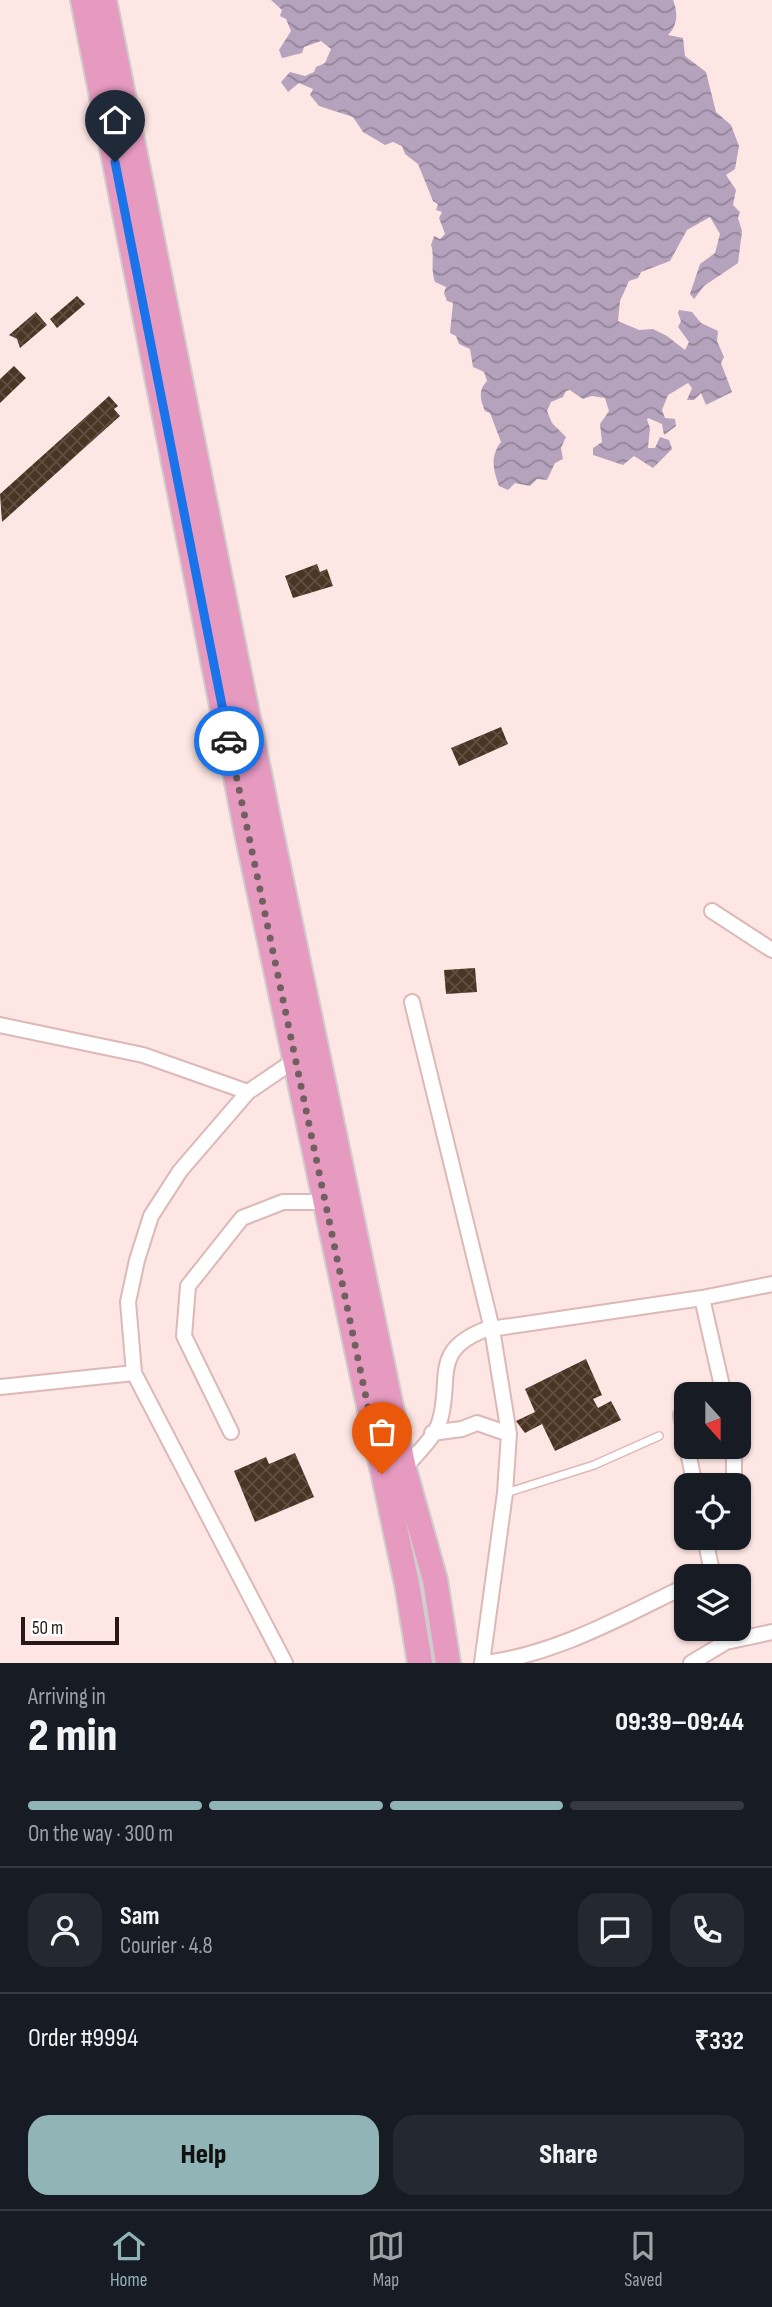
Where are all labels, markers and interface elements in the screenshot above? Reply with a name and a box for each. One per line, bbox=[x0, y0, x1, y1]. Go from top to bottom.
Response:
pin bbox=[85, 90, 145, 162]
icon: home bbox=[96, 101, 134, 139]
courier bbox=[194, 706, 264, 776]
icon: car bbox=[210, 722, 248, 760]
north arrow bbox=[674, 1382, 751, 1460]
map controls bbox=[674, 1382, 751, 1641]
pin bbox=[352, 1402, 412, 1474]
icon: bag bbox=[363, 1413, 401, 1451]
button: locate bbox=[674, 1473, 751, 1550]
button: layers bbox=[674, 1564, 751, 1641]
scale bar bbox=[21, 1614, 119, 1646]
text: 50 m bbox=[32, 1617, 63, 1640]
text: Arriving in bbox=[28, 1683, 106, 1711]
text: 09:39–09:44 bbox=[615, 1707, 744, 1738]
text: 2 min bbox=[28, 1709, 117, 1764]
text: On the way · 300 m bbox=[28, 1820, 173, 1848]
button: person bbox=[28, 1893, 102, 1967]
button: chat bbox=[578, 1893, 652, 1967]
button: phone bbox=[670, 1893, 744, 1967]
text: Sam bbox=[120, 1901, 160, 1932]
text: Courier · 4.8 bbox=[120, 1932, 213, 1960]
text: Order #9994 bbox=[28, 2023, 138, 2054]
text: ₹332 bbox=[694, 2026, 744, 2057]
button: Help bbox=[28, 2115, 379, 2195]
button: Share bbox=[393, 2115, 744, 2195]
tab: Home bbox=[110, 2227, 148, 2292]
tab: Map bbox=[367, 2227, 405, 2292]
tab: Saved bbox=[624, 2227, 662, 2292]

